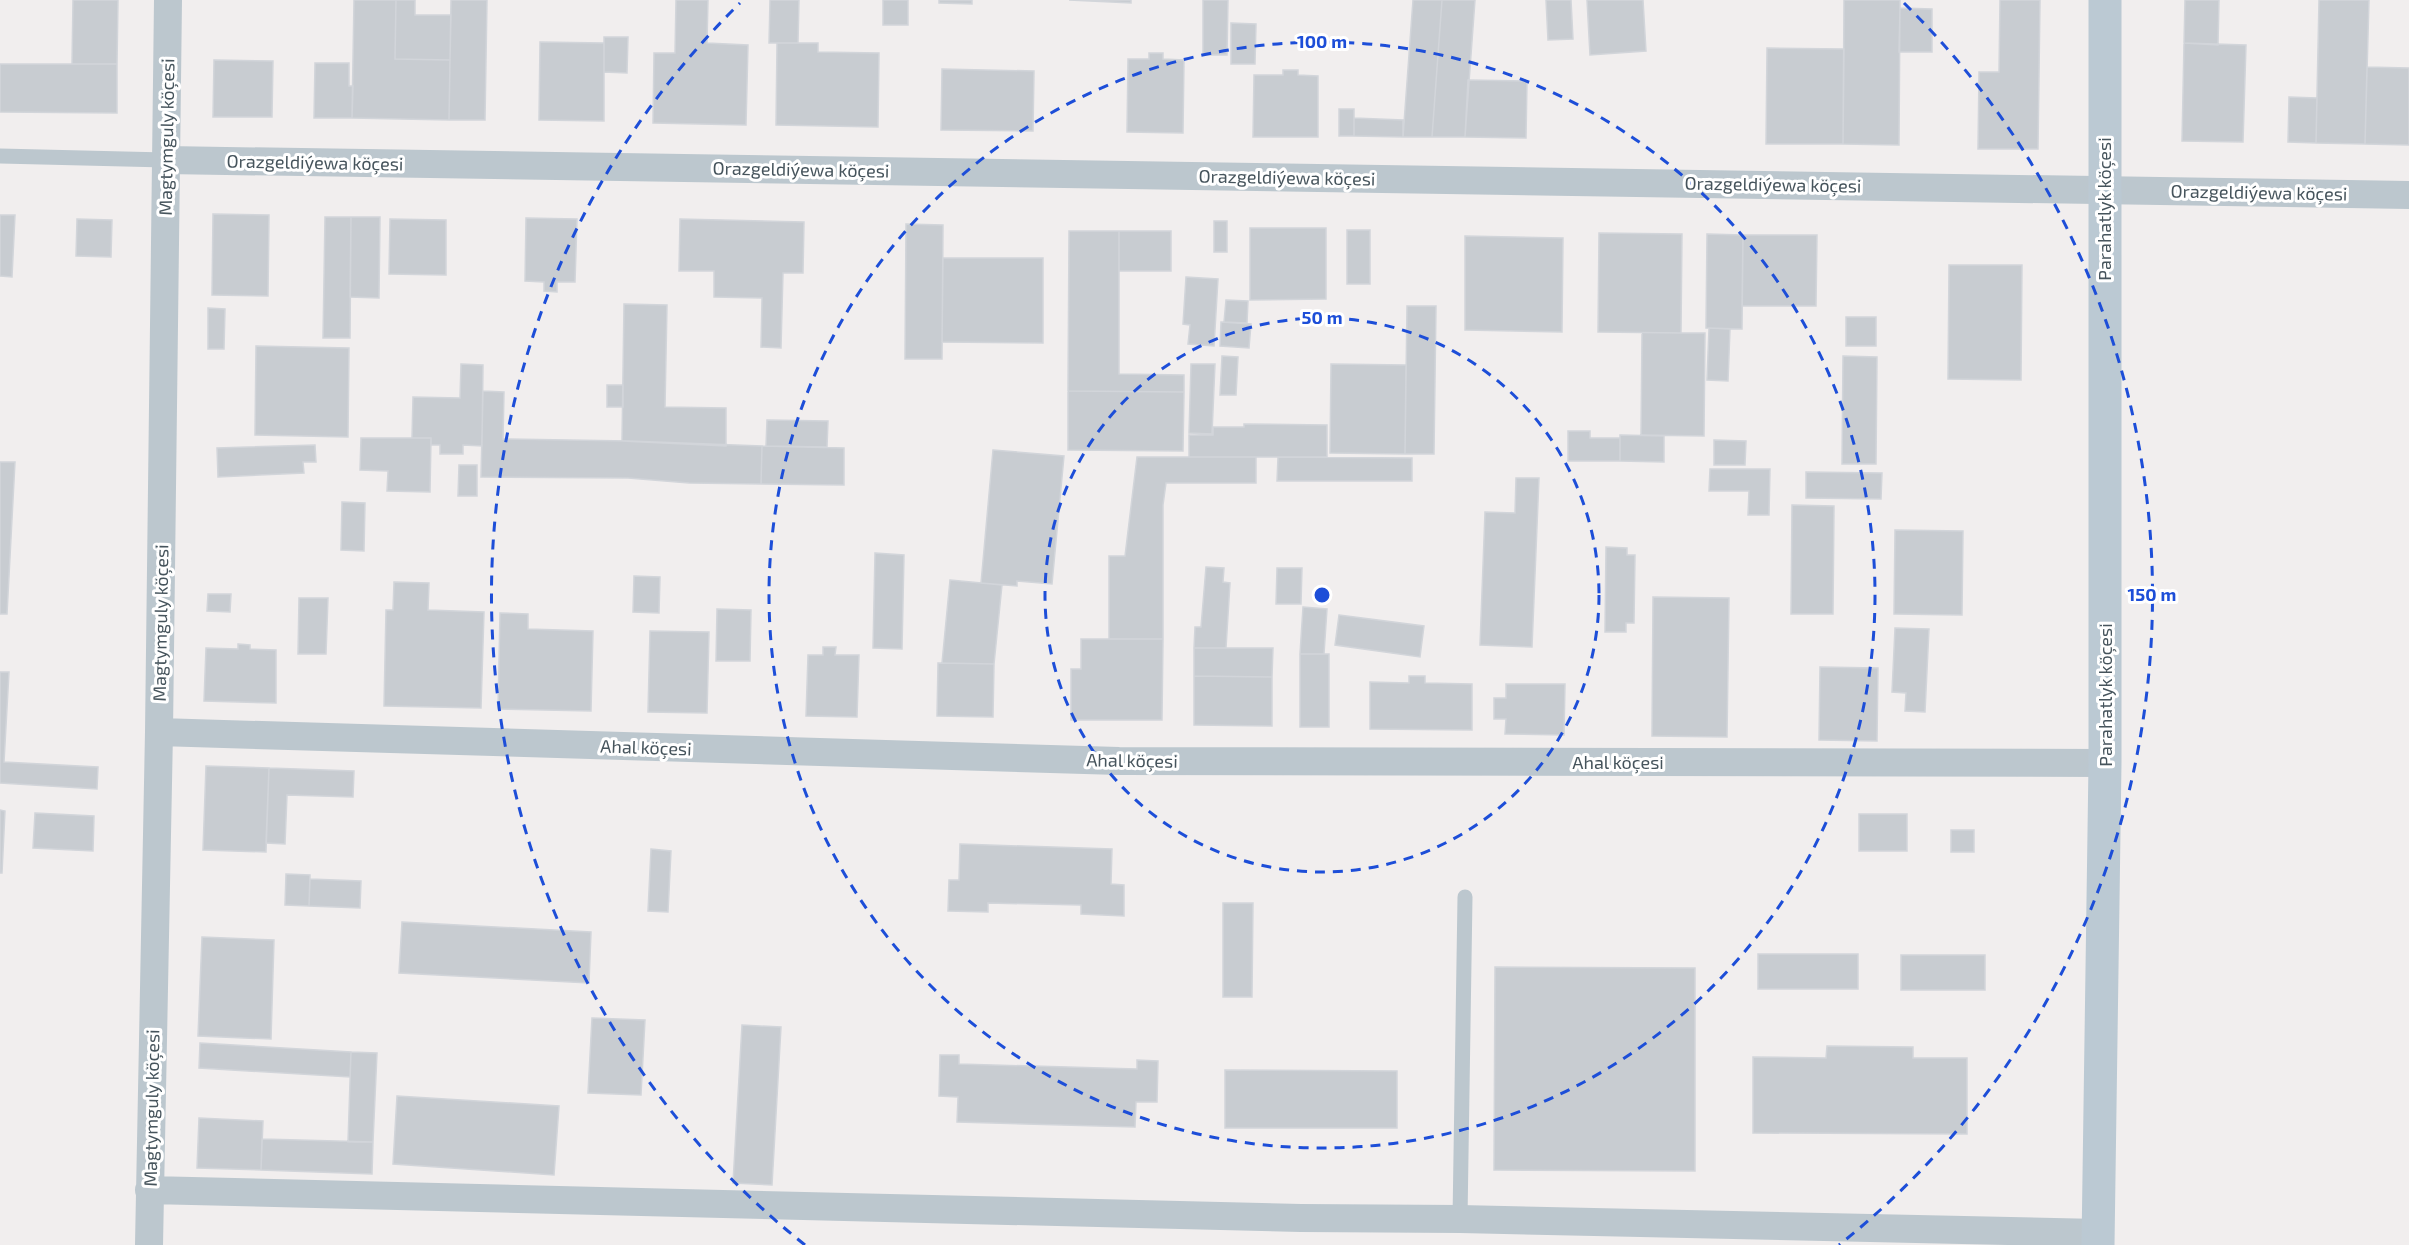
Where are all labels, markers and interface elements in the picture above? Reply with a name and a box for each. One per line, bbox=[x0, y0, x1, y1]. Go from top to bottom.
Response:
text: 100 m bbox=[1297, 30, 1347, 52]
street label: Magtymguly köçesi bbox=[154, 58, 179, 216]
street label: Parahatlyk köçesi bbox=[2093, 137, 2116, 281]
street label: Orazgeldiýewa köçesi bbox=[226, 149, 404, 176]
street label: Orazgeldiýewa köçesi bbox=[712, 156, 890, 183]
street label: Orazgeldiýewa köçesi bbox=[1198, 164, 1376, 191]
street label: Orazgeldiýewa köçesi bbox=[1684, 171, 1862, 198]
street label: Orazgeldiýewa köçesi bbox=[2170, 179, 2348, 206]
text: 50 m bbox=[1301, 306, 1343, 328]
street label: Magtymguly köçesi bbox=[148, 544, 173, 702]
text: 150 m bbox=[2128, 583, 2176, 605]
centre of rings bbox=[1312, 585, 1332, 605]
street label: Parahatlyk köçesi bbox=[2094, 623, 2117, 767]
street label: Ahal köçesi bbox=[600, 734, 692, 761]
street label: Ahal köçesi bbox=[1086, 748, 1178, 773]
street label: Ahal köçesi bbox=[1572, 751, 1664, 774]
street label: Magtymguly köçesi bbox=[139, 1029, 164, 1187]

